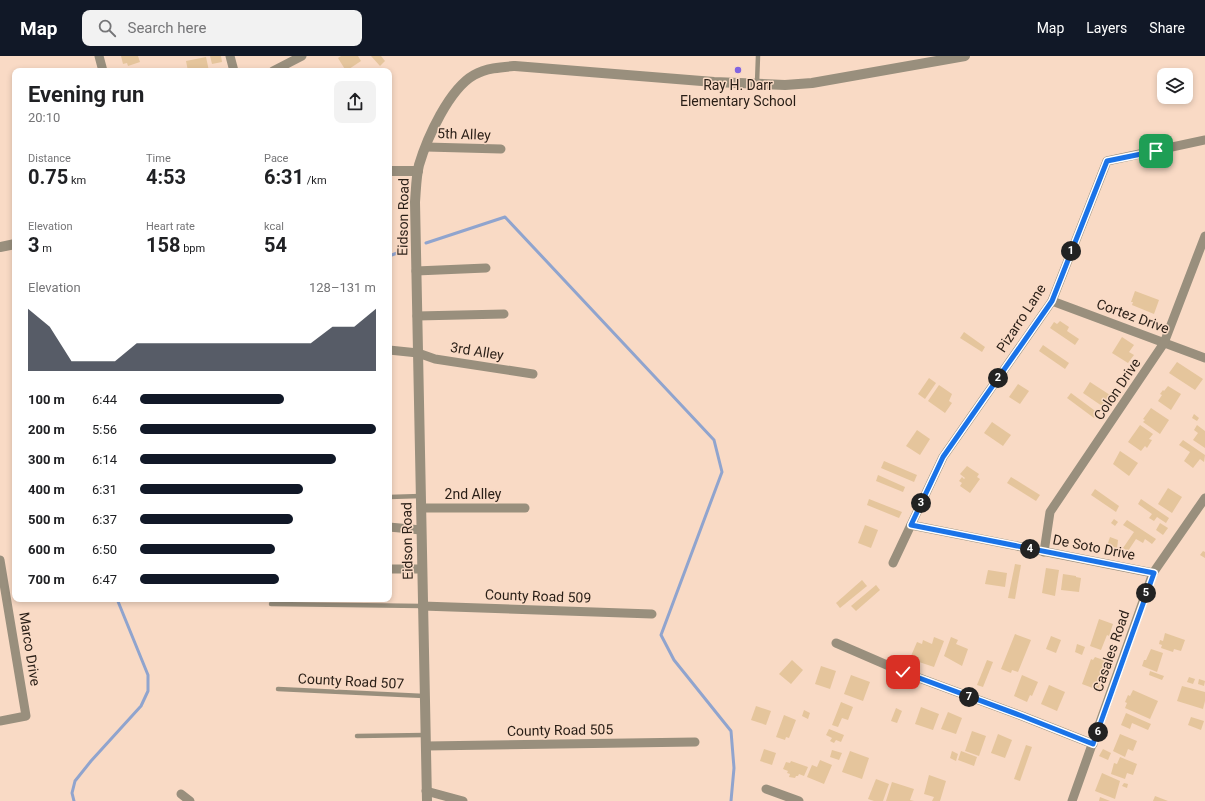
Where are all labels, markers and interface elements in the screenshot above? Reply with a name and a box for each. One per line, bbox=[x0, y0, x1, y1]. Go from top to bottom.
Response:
search box bbox=[82, 10, 362, 46]
text: Map bbox=[20, 17, 58, 40]
icon: search bbox=[96, 17, 118, 39]
text: Search here bbox=[128, 19, 206, 37]
text: Map bbox=[1037, 20, 1064, 36]
text: Layers bbox=[1086, 20, 1127, 36]
text: Share bbox=[1149, 20, 1185, 36]
marker: Ray H. Darr Elementary School bbox=[733, 65, 743, 75]
map controls bbox=[1157, 68, 1193, 104]
button: layers bbox=[1157, 68, 1193, 104]
place label: Ray H. Darr Elementary School bbox=[680, 77, 796, 109]
button: share bbox=[334, 81, 376, 123]
text: Evening run bbox=[28, 82, 144, 107]
text: 20:10 bbox=[28, 110, 60, 125]
street label: 5th Alley bbox=[437, 125, 491, 143]
pin bbox=[1139, 134, 1173, 168]
icon: arrive bbox=[1145, 140, 1167, 162]
text: Distance bbox=[28, 152, 71, 165]
text: Time bbox=[146, 152, 171, 165]
text: Pace bbox=[264, 152, 288, 165]
text: 0.75 bbox=[28, 165, 68, 189]
text: 4:53 bbox=[146, 165, 186, 189]
text: 6:31 bbox=[264, 165, 304, 189]
text: km bbox=[68, 174, 86, 187]
text: /km bbox=[304, 174, 327, 187]
street label: Eidson Road bbox=[394, 178, 412, 256]
text: Elevation bbox=[28, 220, 73, 233]
text: Heart rate bbox=[146, 220, 195, 233]
text: kcal bbox=[264, 220, 284, 233]
text: 3 bbox=[28, 233, 39, 257]
text: 158 bbox=[146, 233, 180, 257]
text: 54 bbox=[264, 233, 287, 257]
pin: 1 bbox=[1061, 241, 1081, 261]
text: m bbox=[39, 242, 52, 255]
text: bpm bbox=[180, 242, 205, 255]
text: 1 bbox=[1068, 244, 1074, 257]
text: Elevation bbox=[28, 280, 81, 295]
text: 128–131 m bbox=[309, 280, 376, 295]
street label: Pizarro Lane bbox=[993, 281, 1049, 355]
street label: Cortez Drive bbox=[1095, 295, 1171, 337]
street label: 3rd Alley bbox=[449, 339, 505, 363]
street label: Colon Drive bbox=[1090, 355, 1144, 423]
pin: 2 bbox=[988, 368, 1008, 388]
text: 2 bbox=[995, 371, 1001, 384]
text: 100 m bbox=[28, 392, 65, 407]
text: 6:44 bbox=[92, 392, 117, 407]
text: 200 m bbox=[28, 422, 65, 437]
text: 5:56 bbox=[92, 422, 117, 437]
text: 300 m bbox=[28, 452, 65, 467]
text: 6:14 bbox=[92, 452, 117, 467]
text: 400 m bbox=[28, 482, 65, 497]
text: 6:31 bbox=[92, 482, 117, 497]
street label: 2nd Alley bbox=[445, 486, 502, 502]
pin: 3 bbox=[911, 493, 931, 513]
text: 3 bbox=[918, 496, 924, 509]
street label: Eidson Road bbox=[398, 502, 416, 580]
text: 500 m bbox=[28, 512, 65, 527]
text: 6:37 bbox=[92, 512, 117, 527]
street label: De Soto Drive bbox=[1051, 531, 1137, 563]
pin: 4 bbox=[1020, 539, 1040, 559]
text: 600 m bbox=[28, 542, 65, 557]
text: 6:50 bbox=[92, 542, 117, 557]
text: 4 bbox=[1027, 542, 1033, 555]
text: 700 m bbox=[28, 572, 65, 587]
text: 6:47 bbox=[92, 572, 117, 587]
pin: 5 bbox=[1136, 583, 1156, 603]
street label: County Road 509 bbox=[485, 586, 591, 606]
text: 5 bbox=[1143, 586, 1149, 599]
street label: Casales Road bbox=[1090, 608, 1132, 694]
street label: Marco Drive bbox=[16, 611, 44, 687]
pin bbox=[886, 655, 920, 689]
icon: check bbox=[892, 661, 914, 683]
street label: County Road 507 bbox=[297, 670, 405, 692]
pin: 7 bbox=[959, 687, 979, 707]
text: 7 bbox=[966, 690, 972, 703]
street label: County Road 505 bbox=[507, 721, 613, 739]
pin: 6 bbox=[1088, 722, 1108, 742]
text: 6 bbox=[1095, 725, 1101, 738]

